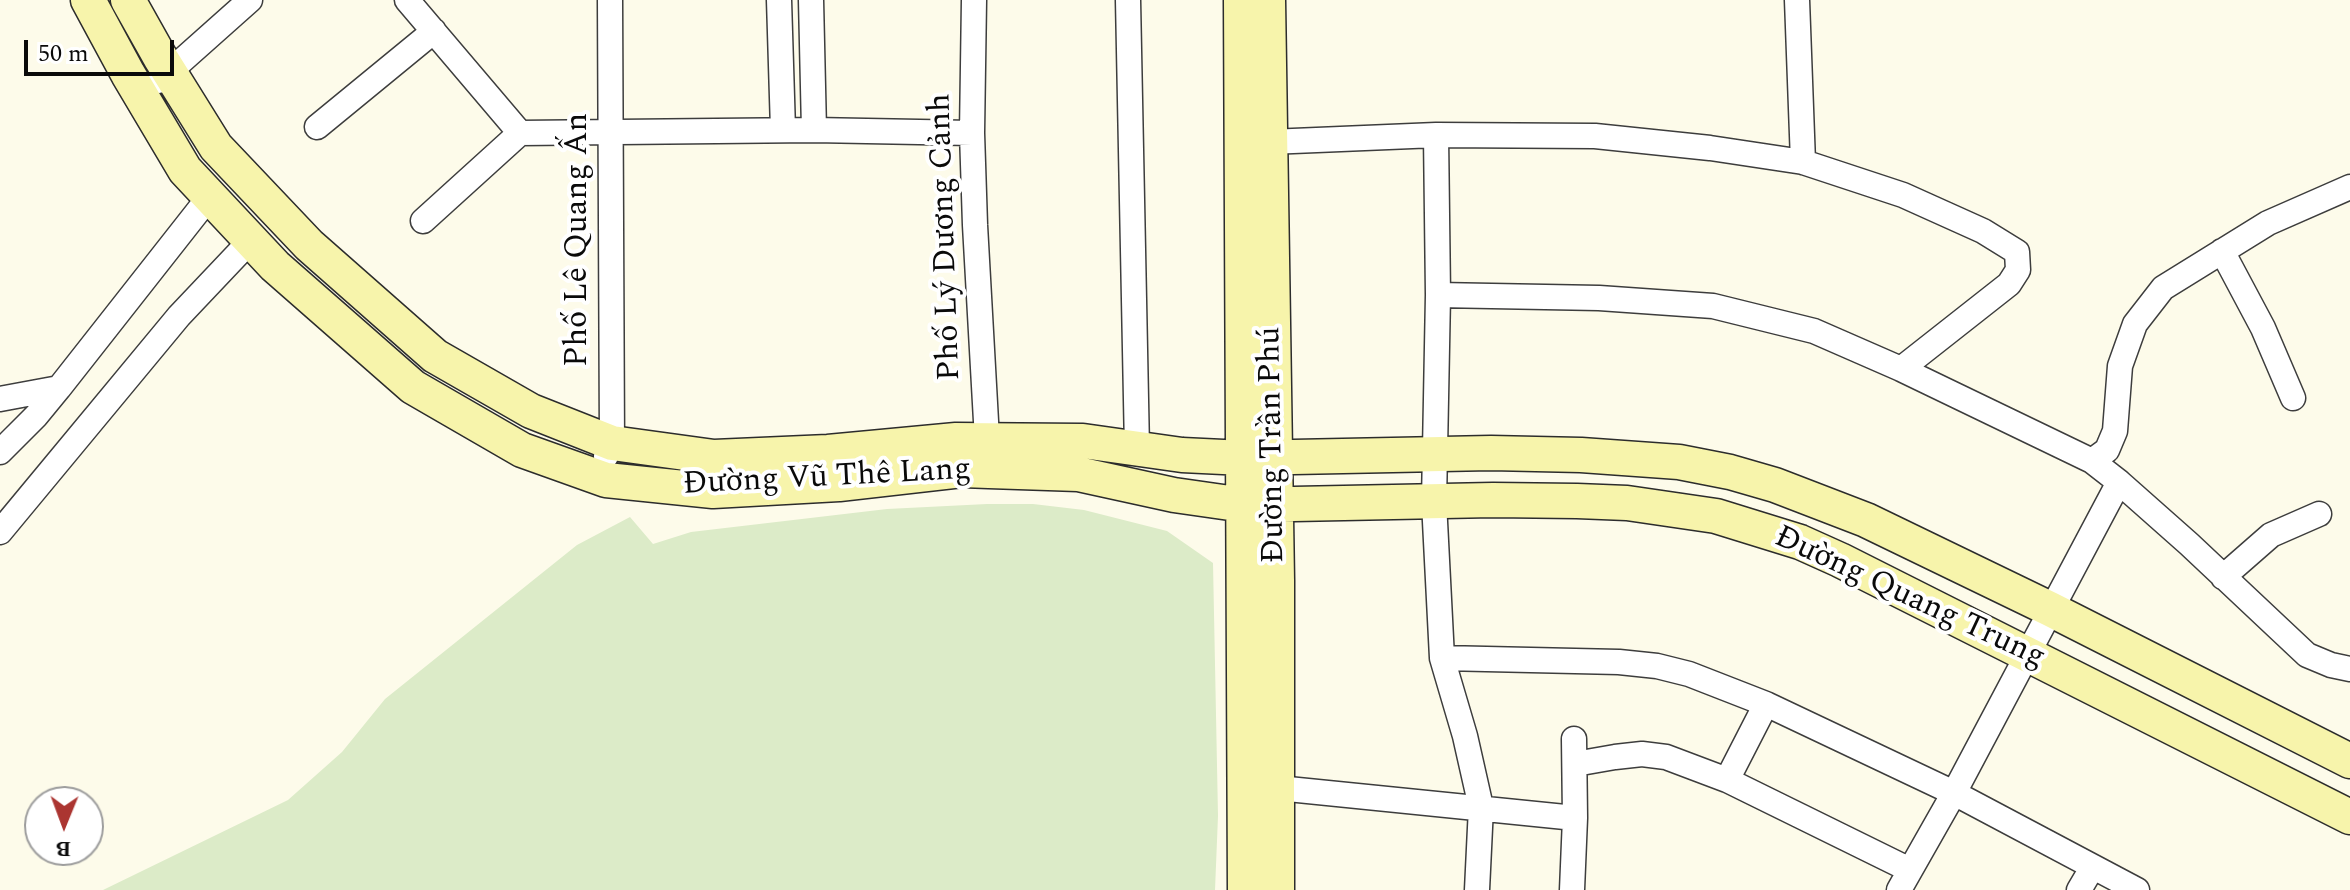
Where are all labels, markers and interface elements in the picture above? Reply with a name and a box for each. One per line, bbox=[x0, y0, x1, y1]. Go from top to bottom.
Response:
scale bar bbox=[28, 24, 178, 74]
text: 50 m bbox=[38, 36, 89, 72]
street label: Phố Lý Dương Cảnh bbox=[923, 93, 971, 381]
street label: Phố Lê Quang Ấn bbox=[561, 113, 599, 367]
street label: Đường Trần Phú bbox=[1253, 326, 1295, 564]
street label: Đường Vũ Thê Lang bbox=[682, 452, 972, 506]
street label: Đường Quang Trung bbox=[1767, 519, 2051, 679]
north arrow bbox=[24, 786, 104, 866]
text: B bbox=[56, 832, 72, 865]

